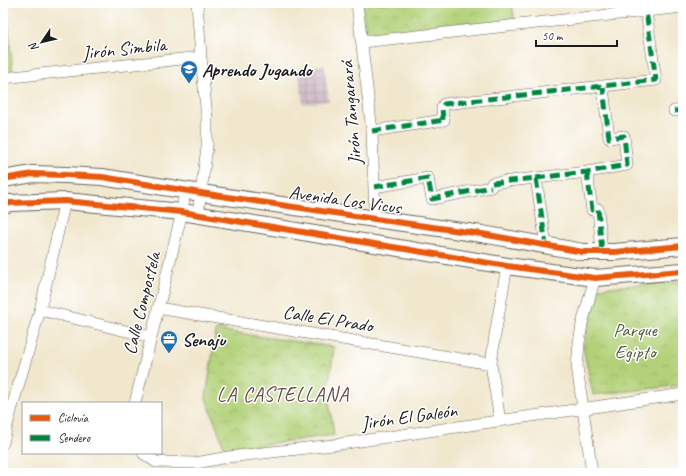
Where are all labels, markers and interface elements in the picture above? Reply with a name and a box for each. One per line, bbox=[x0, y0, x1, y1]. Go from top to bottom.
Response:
north arrow bbox=[22, 22, 62, 62]
scale bar bbox=[536, 22, 617, 48]
text: 50 m bbox=[542, 28, 564, 44]
street label: Jirón Simbila bbox=[80, 32, 169, 65]
text: N bbox=[25, 39, 41, 55]
place label: Aprendo Jugando bbox=[202, 58, 314, 82]
street label: Jirón Tangarará bbox=[334, 58, 368, 167]
school or university icon: Aprendo Jugando bbox=[179, 59, 199, 84]
street label: Avenida Los Vicus bbox=[287, 180, 404, 220]
street label: Calle Compostela bbox=[118, 247, 167, 357]
street label: Calle El Prado bbox=[281, 300, 377, 338]
park label: Parque Egipto bbox=[613, 318, 659, 364]
place label: Senaju bbox=[182, 328, 227, 352]
office icon: Senaju bbox=[159, 329, 179, 354]
district label: LA CASTELLANA bbox=[217, 382, 349, 407]
street label: Jirón El Galeón bbox=[359, 398, 459, 436]
legend bbox=[22, 402, 162, 454]
text: Ciclovía bbox=[58, 410, 89, 426]
text: Sendero bbox=[58, 430, 91, 446]

